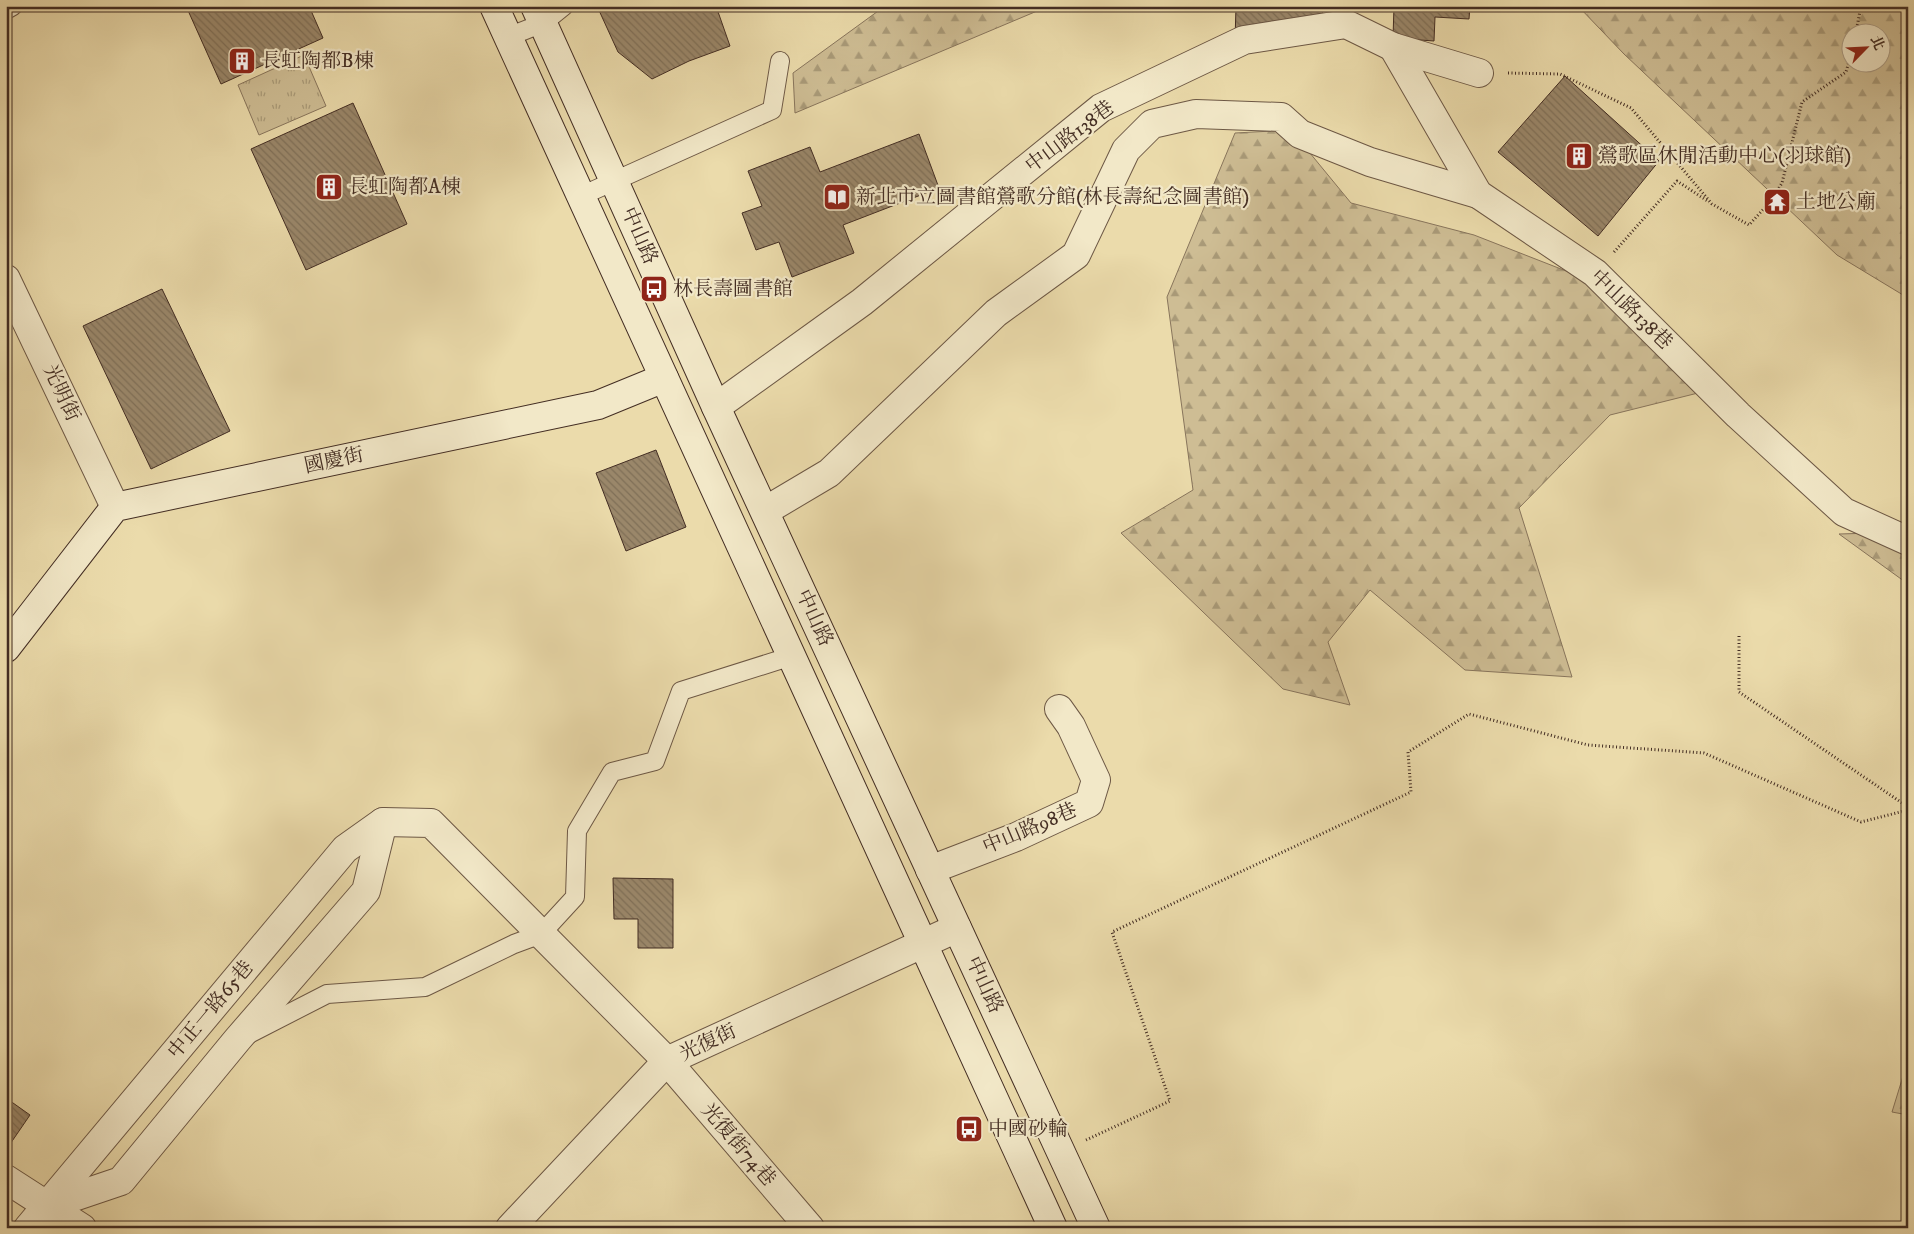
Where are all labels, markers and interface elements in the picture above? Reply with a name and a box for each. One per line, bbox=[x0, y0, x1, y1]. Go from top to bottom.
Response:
north arrow bbox=[1842, 22, 1892, 72]
text: 北 bbox=[1866, 33, 1888, 53]
building icon: 長虹陶都B棟 bbox=[227, 46, 257, 76]
place label: 長虹陶都B棟 bbox=[261, 49, 374, 74]
street label: 中山路138巷 bbox=[1021, 95, 1119, 179]
building icon: 鶯歌區休閒活動中心(羽球館) bbox=[1564, 141, 1594, 171]
place label: 鶯歌區休閒活動中心(羽球館) bbox=[1598, 144, 1851, 169]
building icon: 長虹陶都A棟 bbox=[314, 172, 344, 202]
place label: 長虹陶都A棟 bbox=[348, 175, 461, 200]
library icon: 新北市立圖書館鶯歌分館(林長壽紀念圖書館) bbox=[822, 182, 852, 212]
place label: 新北市立圖書館鶯歌分館(林長壽紀念圖書館) bbox=[856, 185, 1249, 210]
temple icon: 土地公廟 bbox=[1762, 187, 1792, 217]
place label: 土地公廟 bbox=[1796, 190, 1876, 215]
street label: 中山路 bbox=[615, 204, 663, 268]
street label: 中山路138巷 bbox=[1585, 265, 1677, 355]
bus stop icon: 林長壽圖書館 bbox=[639, 274, 669, 304]
place label: 林長壽圖書館 bbox=[673, 277, 793, 302]
street label: 光明街 bbox=[37, 361, 85, 425]
street label: 國慶街 bbox=[302, 443, 366, 479]
street label: 中山路 bbox=[790, 586, 838, 650]
street label: 中山路98巷 bbox=[979, 798, 1081, 860]
street label: 中山路 bbox=[960, 953, 1008, 1017]
street label: 中正一路65巷 bbox=[163, 956, 259, 1064]
street label: 光復街 bbox=[676, 1019, 740, 1067]
street label: 光復街74巷 bbox=[695, 1098, 781, 1192]
bus stop icon: 中國砂輪 bbox=[954, 1114, 984, 1144]
place label: 中國砂輪 bbox=[988, 1117, 1068, 1142]

